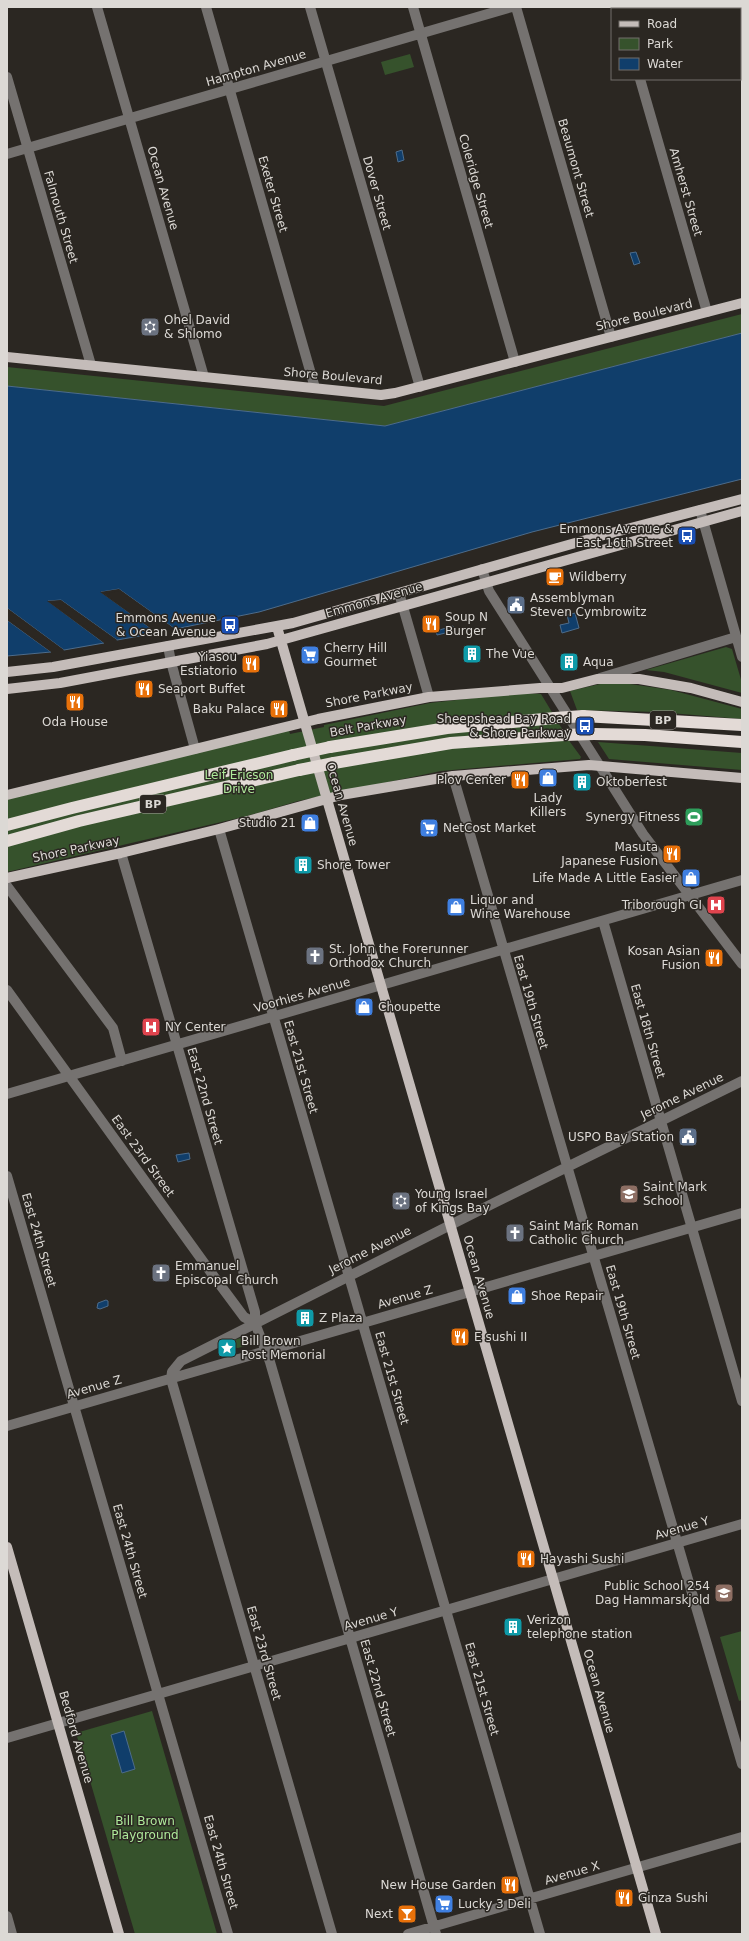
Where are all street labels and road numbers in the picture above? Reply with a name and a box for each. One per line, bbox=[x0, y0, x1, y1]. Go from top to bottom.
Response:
street label: Hampton Avenue bbox=[204, 47, 308, 89]
street label: Beaumont Street bbox=[555, 117, 597, 219]
street label: Coleridge Street bbox=[456, 132, 496, 230]
street label: Ocean Avenue bbox=[144, 144, 182, 232]
street label: Amherst Street bbox=[667, 146, 705, 238]
street label: Exeter Street bbox=[255, 154, 291, 234]
street label: Dover Street bbox=[360, 154, 394, 232]
street label: Falmouth Street bbox=[41, 169, 81, 265]
street label: Shore Boulevard bbox=[594, 296, 694, 334]
street label: Shore Boulevard bbox=[283, 365, 383, 387]
street label: Emmons Avenue bbox=[324, 579, 424, 621]
street label: Shore Parkway bbox=[324, 680, 414, 710]
road number: BP bbox=[650, 711, 676, 729]
street label: Belt Parkway bbox=[329, 712, 407, 740]
street label: Ocean Avenue bbox=[323, 760, 361, 848]
road number: BP bbox=[140, 795, 166, 813]
street label: Shore Parkway bbox=[31, 833, 121, 865]
street label: East 19th Street bbox=[511, 953, 551, 1051]
street label: Voorhies Avenue bbox=[252, 975, 352, 1015]
street label: East 18th Street bbox=[628, 982, 668, 1080]
street label: East 21st Street bbox=[281, 1019, 321, 1115]
street label: East 22nd Street bbox=[184, 1046, 226, 1147]
street label: Jerome Avenue bbox=[637, 1070, 726, 1123]
street label: East 23rd Street bbox=[109, 1112, 178, 1200]
street label: East 24th Street bbox=[19, 1191, 59, 1289]
street label: Jerome Avenue bbox=[326, 1223, 413, 1277]
street label: Ocean Avenue bbox=[460, 1233, 498, 1321]
street label: East 19th Street bbox=[603, 1263, 643, 1361]
street label: Avenue Z bbox=[376, 1282, 434, 1312]
street label: East 21st Street bbox=[372, 1330, 412, 1426]
street label: Avenue Z bbox=[65, 1372, 123, 1402]
street label: East 24th Street bbox=[110, 1502, 150, 1600]
street label: Avenue Y bbox=[653, 1513, 711, 1542]
street label: East 23rd Street bbox=[244, 1604, 284, 1702]
street label: Avenue Y bbox=[342, 1604, 400, 1633]
street label: East 22nd Street bbox=[357, 1638, 399, 1739]
street label: East 21st Street bbox=[462, 1641, 502, 1737]
street label: Ocean Avenue bbox=[580, 1647, 618, 1735]
street label: Bedford Avenue bbox=[56, 1689, 96, 1785]
street label: East 24th Street bbox=[201, 1813, 241, 1911]
street label: Avenue X bbox=[543, 1858, 601, 1888]

